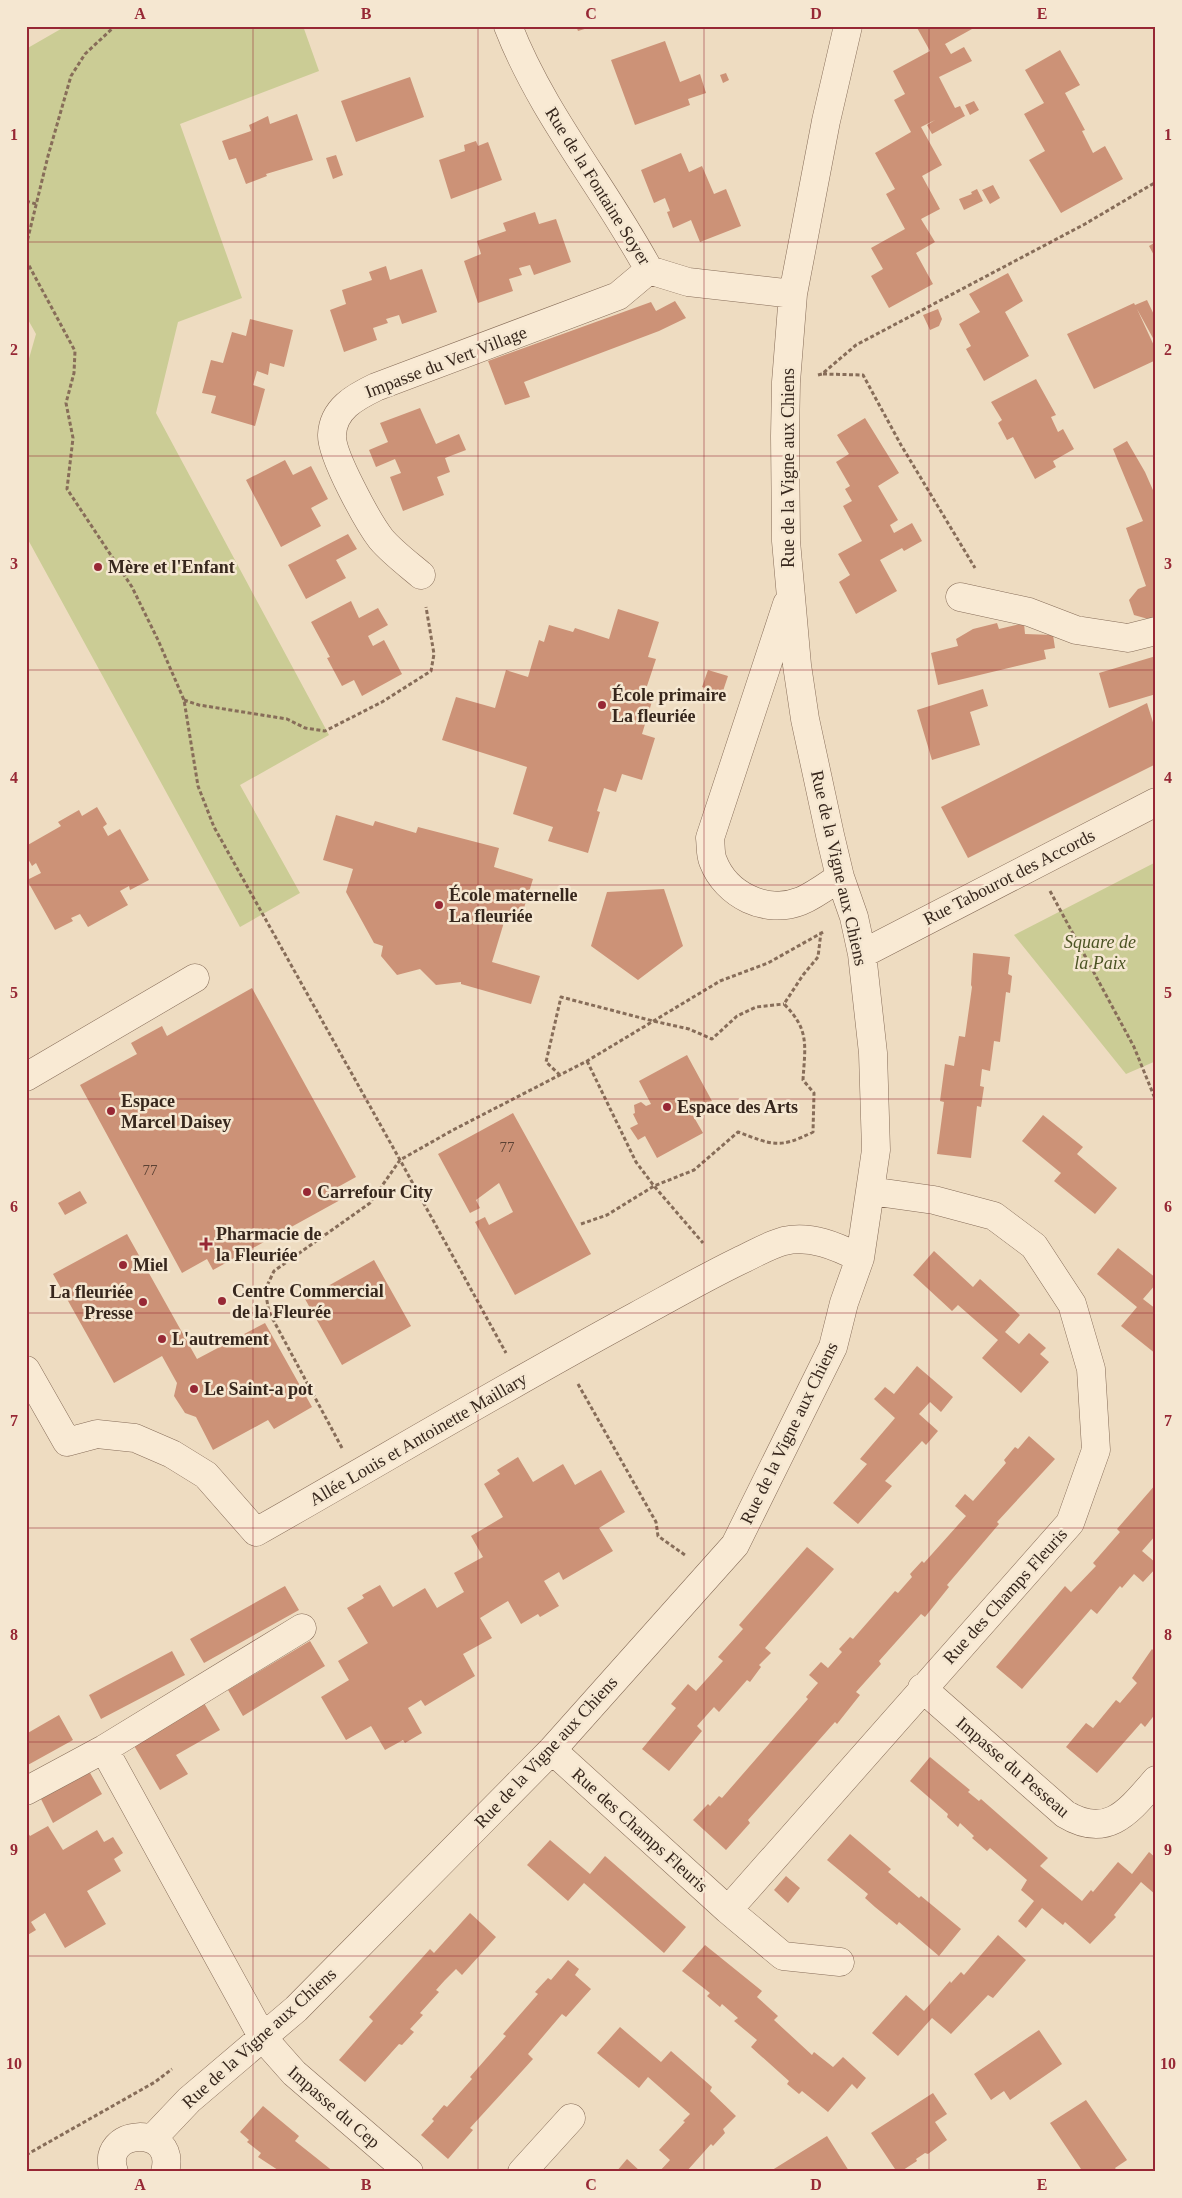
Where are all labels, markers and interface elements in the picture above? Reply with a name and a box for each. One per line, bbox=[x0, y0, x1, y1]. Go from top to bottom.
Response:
text: A bbox=[134, 5, 146, 22]
text: B bbox=[361, 5, 372, 22]
text: C bbox=[585, 5, 597, 22]
text: D bbox=[810, 5, 822, 22]
text: E bbox=[1037, 5, 1047, 22]
street label: Rue de la Fontaine Soyer bbox=[541, 104, 655, 268]
text: 1 bbox=[10, 126, 18, 143]
text: 1 bbox=[1164, 126, 1172, 143]
street label: Impasse du Vert Village bbox=[362, 322, 530, 402]
text: 2 bbox=[10, 341, 18, 358]
text: 2 bbox=[1164, 341, 1172, 358]
street label: Rue de la Vigne aux Chiens bbox=[778, 368, 798, 568]
text: 3 bbox=[10, 555, 18, 572]
text: 3 bbox=[1164, 555, 1172, 572]
place label: Mère et l'Enfant bbox=[108, 557, 235, 577]
marker: Mère et l'Enfant bbox=[92, 561, 104, 573]
place label: École primaire La fleuriée bbox=[612, 684, 726, 726]
marker: École primaire La fleuriée bbox=[596, 699, 608, 711]
street label: Rue de la Vigne aux Chiens bbox=[807, 768, 871, 968]
text: 4 bbox=[10, 769, 18, 786]
text: 4 bbox=[1164, 769, 1172, 786]
street label: Rue Tabourot des Accords bbox=[920, 825, 1098, 929]
place label: École maternelle La fleuriée bbox=[449, 884, 577, 926]
marker: École maternelle La fleuriée bbox=[433, 899, 445, 911]
park label: Square de la Paix bbox=[1064, 932, 1136, 973]
text: 5 bbox=[10, 984, 18, 1001]
text: 5 bbox=[1164, 984, 1172, 1001]
place label: Espace Marcel Daisey bbox=[121, 1091, 231, 1132]
place label: Espace des Arts bbox=[677, 1097, 798, 1117]
marker: Espace des Arts bbox=[661, 1101, 673, 1113]
marker: Espace Marcel Daisey bbox=[105, 1105, 117, 1117]
house number: 77 bbox=[500, 1139, 515, 1155]
house number: 77 bbox=[143, 1162, 158, 1178]
place label: Carrefour City bbox=[317, 1182, 433, 1202]
marker: Carrefour City bbox=[301, 1186, 313, 1198]
text: 6 bbox=[10, 1198, 18, 1215]
text: 6 bbox=[1164, 1198, 1172, 1215]
place label: Pharmacie de la Fleuriée bbox=[216, 1224, 321, 1265]
marker: Pharmacie de la Fleuriée bbox=[200, 1238, 212, 1250]
place label: Miel bbox=[133, 1255, 168, 1275]
marker: Miel bbox=[117, 1259, 129, 1271]
place label: Centre Commercial de la Fleurée bbox=[232, 1281, 384, 1322]
place label: La fleuriée Presse bbox=[50, 1282, 133, 1323]
marker: Centre Commercial de la Fleurée bbox=[216, 1295, 228, 1307]
marker: La fleuriée Presse bbox=[137, 1296, 149, 1308]
place label: L'autrement bbox=[172, 1329, 269, 1349]
marker: L'autrement bbox=[156, 1333, 168, 1345]
street label: Rue de la Vigne aux Chiens bbox=[736, 1339, 842, 1527]
street label: Allée Louis et Antoinette Maillary bbox=[306, 1368, 530, 1510]
place label: Le Saint-a pot bbox=[204, 1379, 313, 1399]
marker: Le Saint-a pot bbox=[188, 1383, 200, 1395]
text: 7 bbox=[10, 1412, 18, 1429]
text: 7 bbox=[1164, 1412, 1172, 1429]
street label: Rue des Champs Fleuris bbox=[939, 1524, 1071, 1668]
text: 8 bbox=[10, 1626, 18, 1643]
text: 8 bbox=[1164, 1626, 1172, 1643]
street label: Rue de la Vigne aux Chiens bbox=[470, 1672, 622, 1832]
street label: Impasse du Pesseau bbox=[952, 1713, 1074, 1821]
street label: Rue des Champs Fleuris bbox=[568, 1764, 712, 1896]
text: 9 bbox=[10, 1841, 18, 1858]
text: 9 bbox=[1164, 1841, 1172, 1858]
street label: Rue de la Vigne aux Chiens bbox=[178, 1964, 340, 2112]
text: 10 bbox=[6, 2055, 22, 2072]
text: 10 bbox=[1160, 2055, 1176, 2072]
street label: Impasse du Cep bbox=[284, 2062, 384, 2152]
text: A bbox=[134, 2176, 146, 2193]
text: B bbox=[361, 2176, 372, 2193]
text: C bbox=[585, 2176, 597, 2193]
text: D bbox=[810, 2176, 822, 2193]
text: E bbox=[1037, 2176, 1047, 2193]

